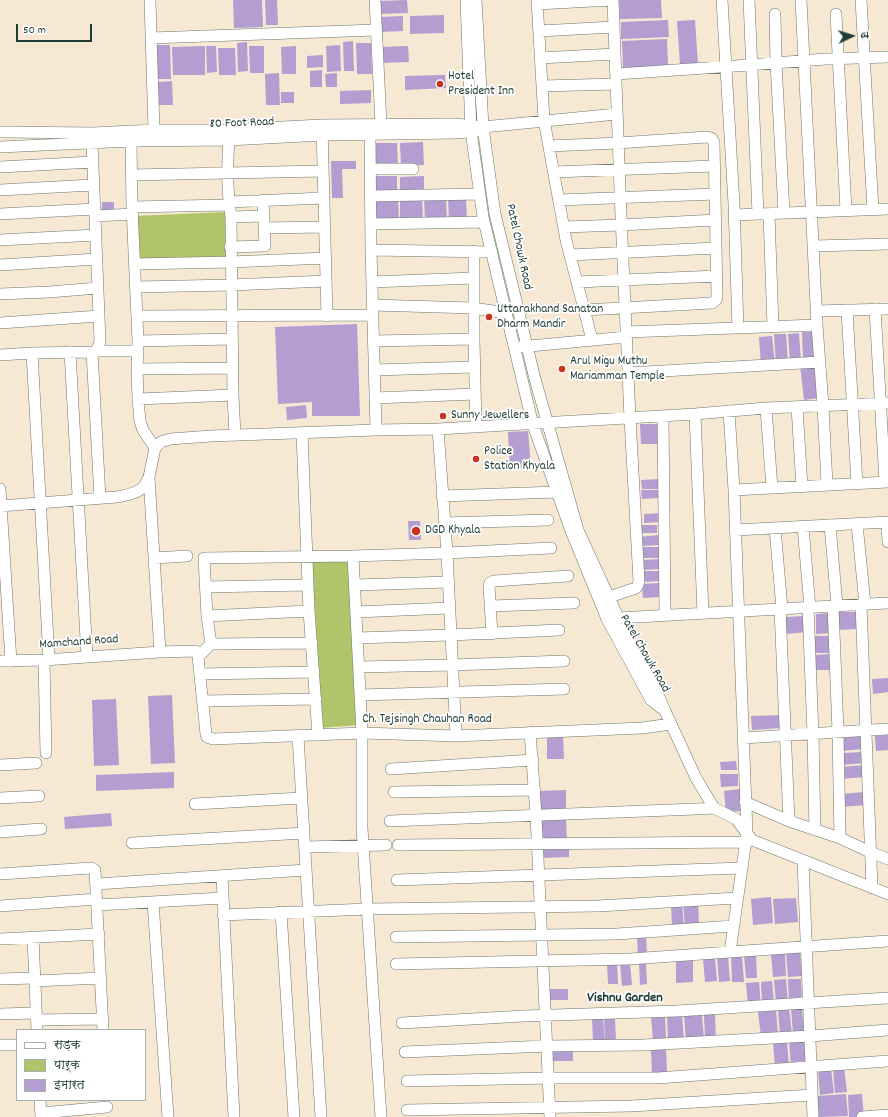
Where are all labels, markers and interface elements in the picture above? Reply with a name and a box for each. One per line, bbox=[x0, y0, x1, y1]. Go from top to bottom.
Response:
scale bar bbox=[18, 16, 94, 42]
north arrow bbox=[832, 16, 872, 56]
text: 50 m bbox=[23, 22, 46, 39]
text: उ bbox=[856, 31, 872, 39]
place label: Hotel President Inn bbox=[448, 69, 514, 100]
marker: Hotel President Inn bbox=[435, 79, 445, 89]
street label: 80 Foot Road bbox=[209, 115, 275, 133]
street label: Patel Chowk Road bbox=[501, 202, 535, 292]
place label: Uttarakhand Sanatan Dharm Mandir bbox=[497, 302, 603, 333]
marker: Uttarakhand Sanatan Dharm Mandir bbox=[484, 312, 494, 322]
place label: Arul Migu Muthu Mariamman Temple bbox=[570, 354, 665, 385]
marker: Arul Migu Muthu Mariamman Temple bbox=[557, 364, 567, 374]
place label: Sunny Jewellers bbox=[451, 408, 529, 424]
marker: Sunny Jewellers bbox=[438, 411, 448, 421]
place label: Police Station Khyala bbox=[484, 444, 555, 475]
marker: Police Station Khyala bbox=[471, 454, 481, 464]
place label: DGD Khyala bbox=[425, 523, 480, 539]
marker: DGD Khyala bbox=[410, 525, 422, 537]
street label: Patel Chowk Road bbox=[615, 612, 673, 696]
street label: Mamchand Road bbox=[39, 632, 119, 654]
street label: Ch. Tejsingh Chauhan Road bbox=[362, 712, 492, 728]
district label: Vishnu Garden bbox=[587, 991, 663, 1007]
legend bbox=[16, 1029, 146, 1101]
text: सड़क bbox=[54, 1037, 81, 1054]
text: पार्क bbox=[54, 1057, 80, 1074]
text: इमारत bbox=[54, 1077, 84, 1094]

